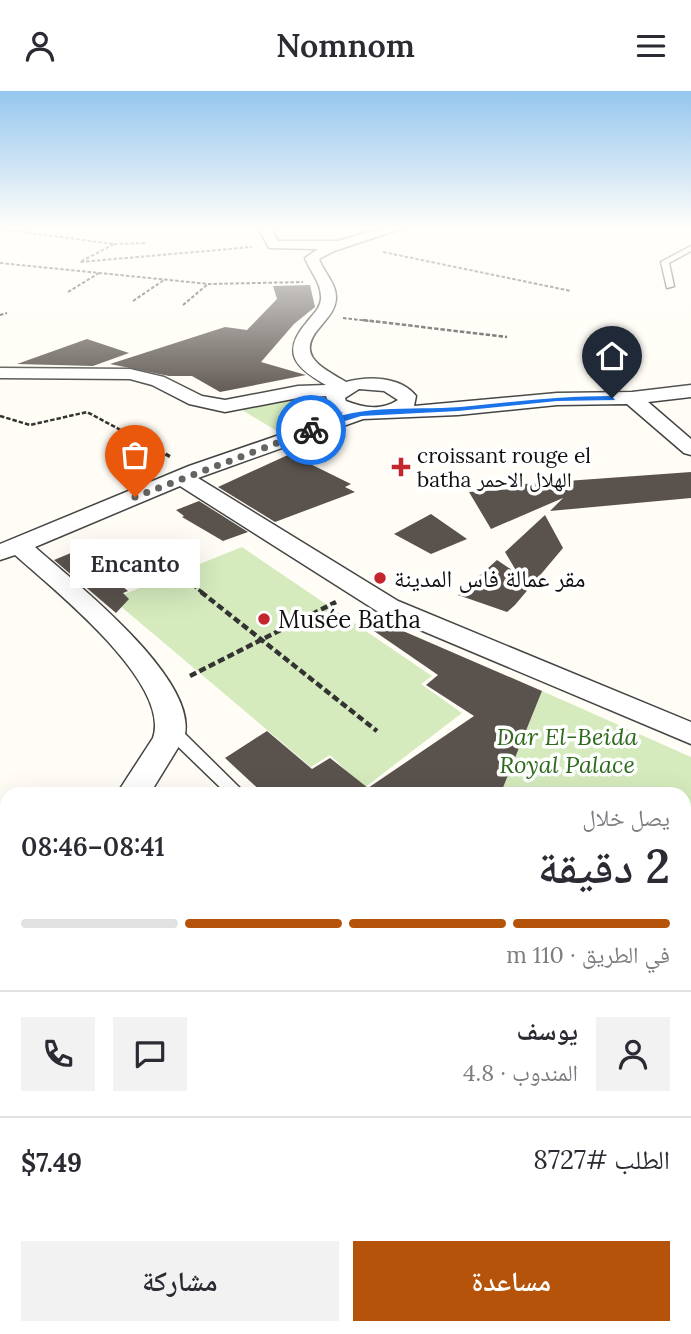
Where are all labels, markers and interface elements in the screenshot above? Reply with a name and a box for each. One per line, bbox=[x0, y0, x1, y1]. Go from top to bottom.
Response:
text: Nomnom bbox=[276, 25, 415, 66]
icon: person bbox=[21, 27, 59, 65]
icon: menu bbox=[632, 27, 670, 65]
pin bbox=[582, 326, 642, 398]
icon: home bbox=[593, 337, 631, 375]
courier bbox=[276, 395, 346, 465]
icon: bike bbox=[292, 411, 330, 449]
pin bbox=[105, 425, 165, 497]
icon: bag bbox=[116, 436, 154, 474]
place label: croissant rouge el batha الهلال الاحمر bbox=[417, 442, 591, 493]
marker: croissant rouge el batha الهلال الاحمر bbox=[391, 457, 411, 477]
callout: Encanto bbox=[70, 539, 200, 588]
text: Encanto bbox=[90, 549, 180, 578]
place label: مقر عمالة فاس المدينة bbox=[394, 563, 586, 594]
marker: مقر عمالة فاس المدينة bbox=[372, 570, 388, 586]
place label: Musée Batha bbox=[278, 604, 421, 635]
marker: Musée Batha bbox=[256, 611, 272, 627]
park label: Dar El-Beida Royal Palace bbox=[496, 721, 638, 780]
text: يصل خلال bbox=[582, 803, 670, 832]
text: 08:41–08:46 bbox=[21, 830, 165, 863]
text: 2 دقيقة bbox=[538, 837, 670, 896]
text: في الطريق · 110 m bbox=[506, 940, 670, 969]
text: يوسف bbox=[517, 1014, 578, 1047]
button: phone bbox=[21, 1017, 95, 1091]
button: chat bbox=[113, 1017, 187, 1091]
button: person bbox=[596, 1017, 670, 1091]
text: المندوب · 4.8 bbox=[463, 1058, 578, 1087]
text: الطلب #8727 bbox=[533, 1143, 670, 1176]
text: $7.49 bbox=[21, 1146, 82, 1179]
button: مشاركة bbox=[21, 1241, 339, 1321]
button: مساعدة bbox=[353, 1241, 670, 1321]

